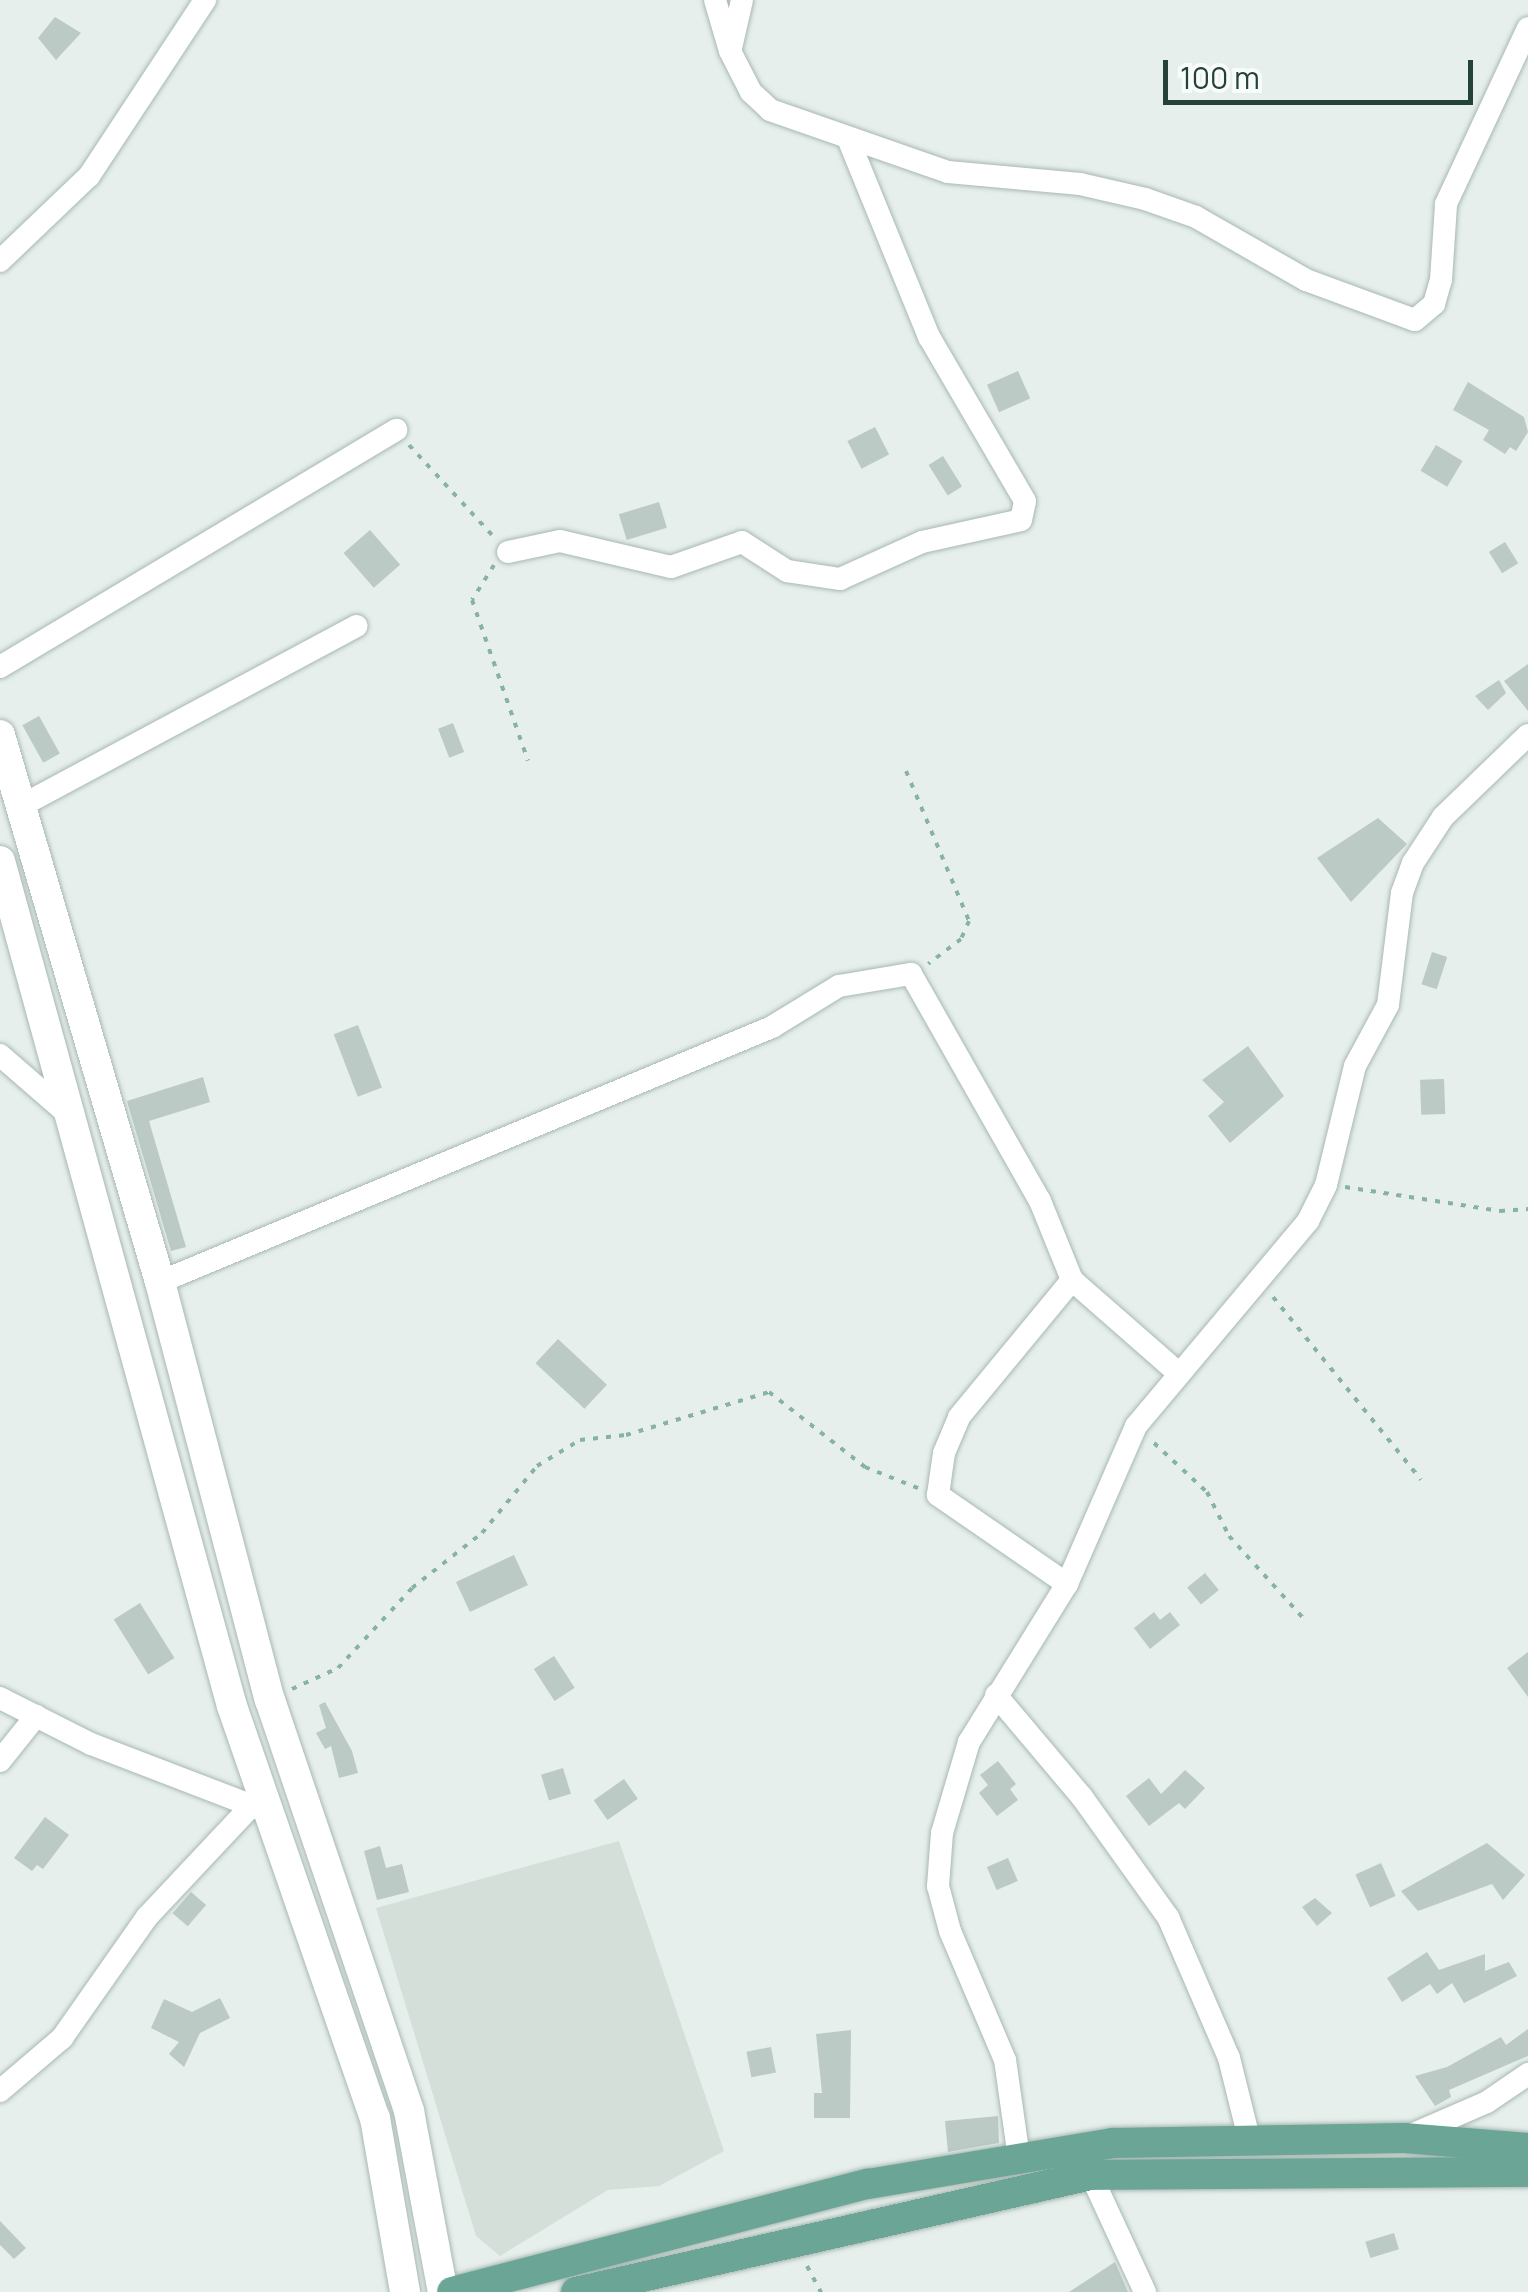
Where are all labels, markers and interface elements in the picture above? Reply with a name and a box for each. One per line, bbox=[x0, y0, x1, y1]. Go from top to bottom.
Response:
scale bar bbox=[1168, 40, 1478, 102]
text: 100 m bbox=[1180, 57, 1260, 98]

